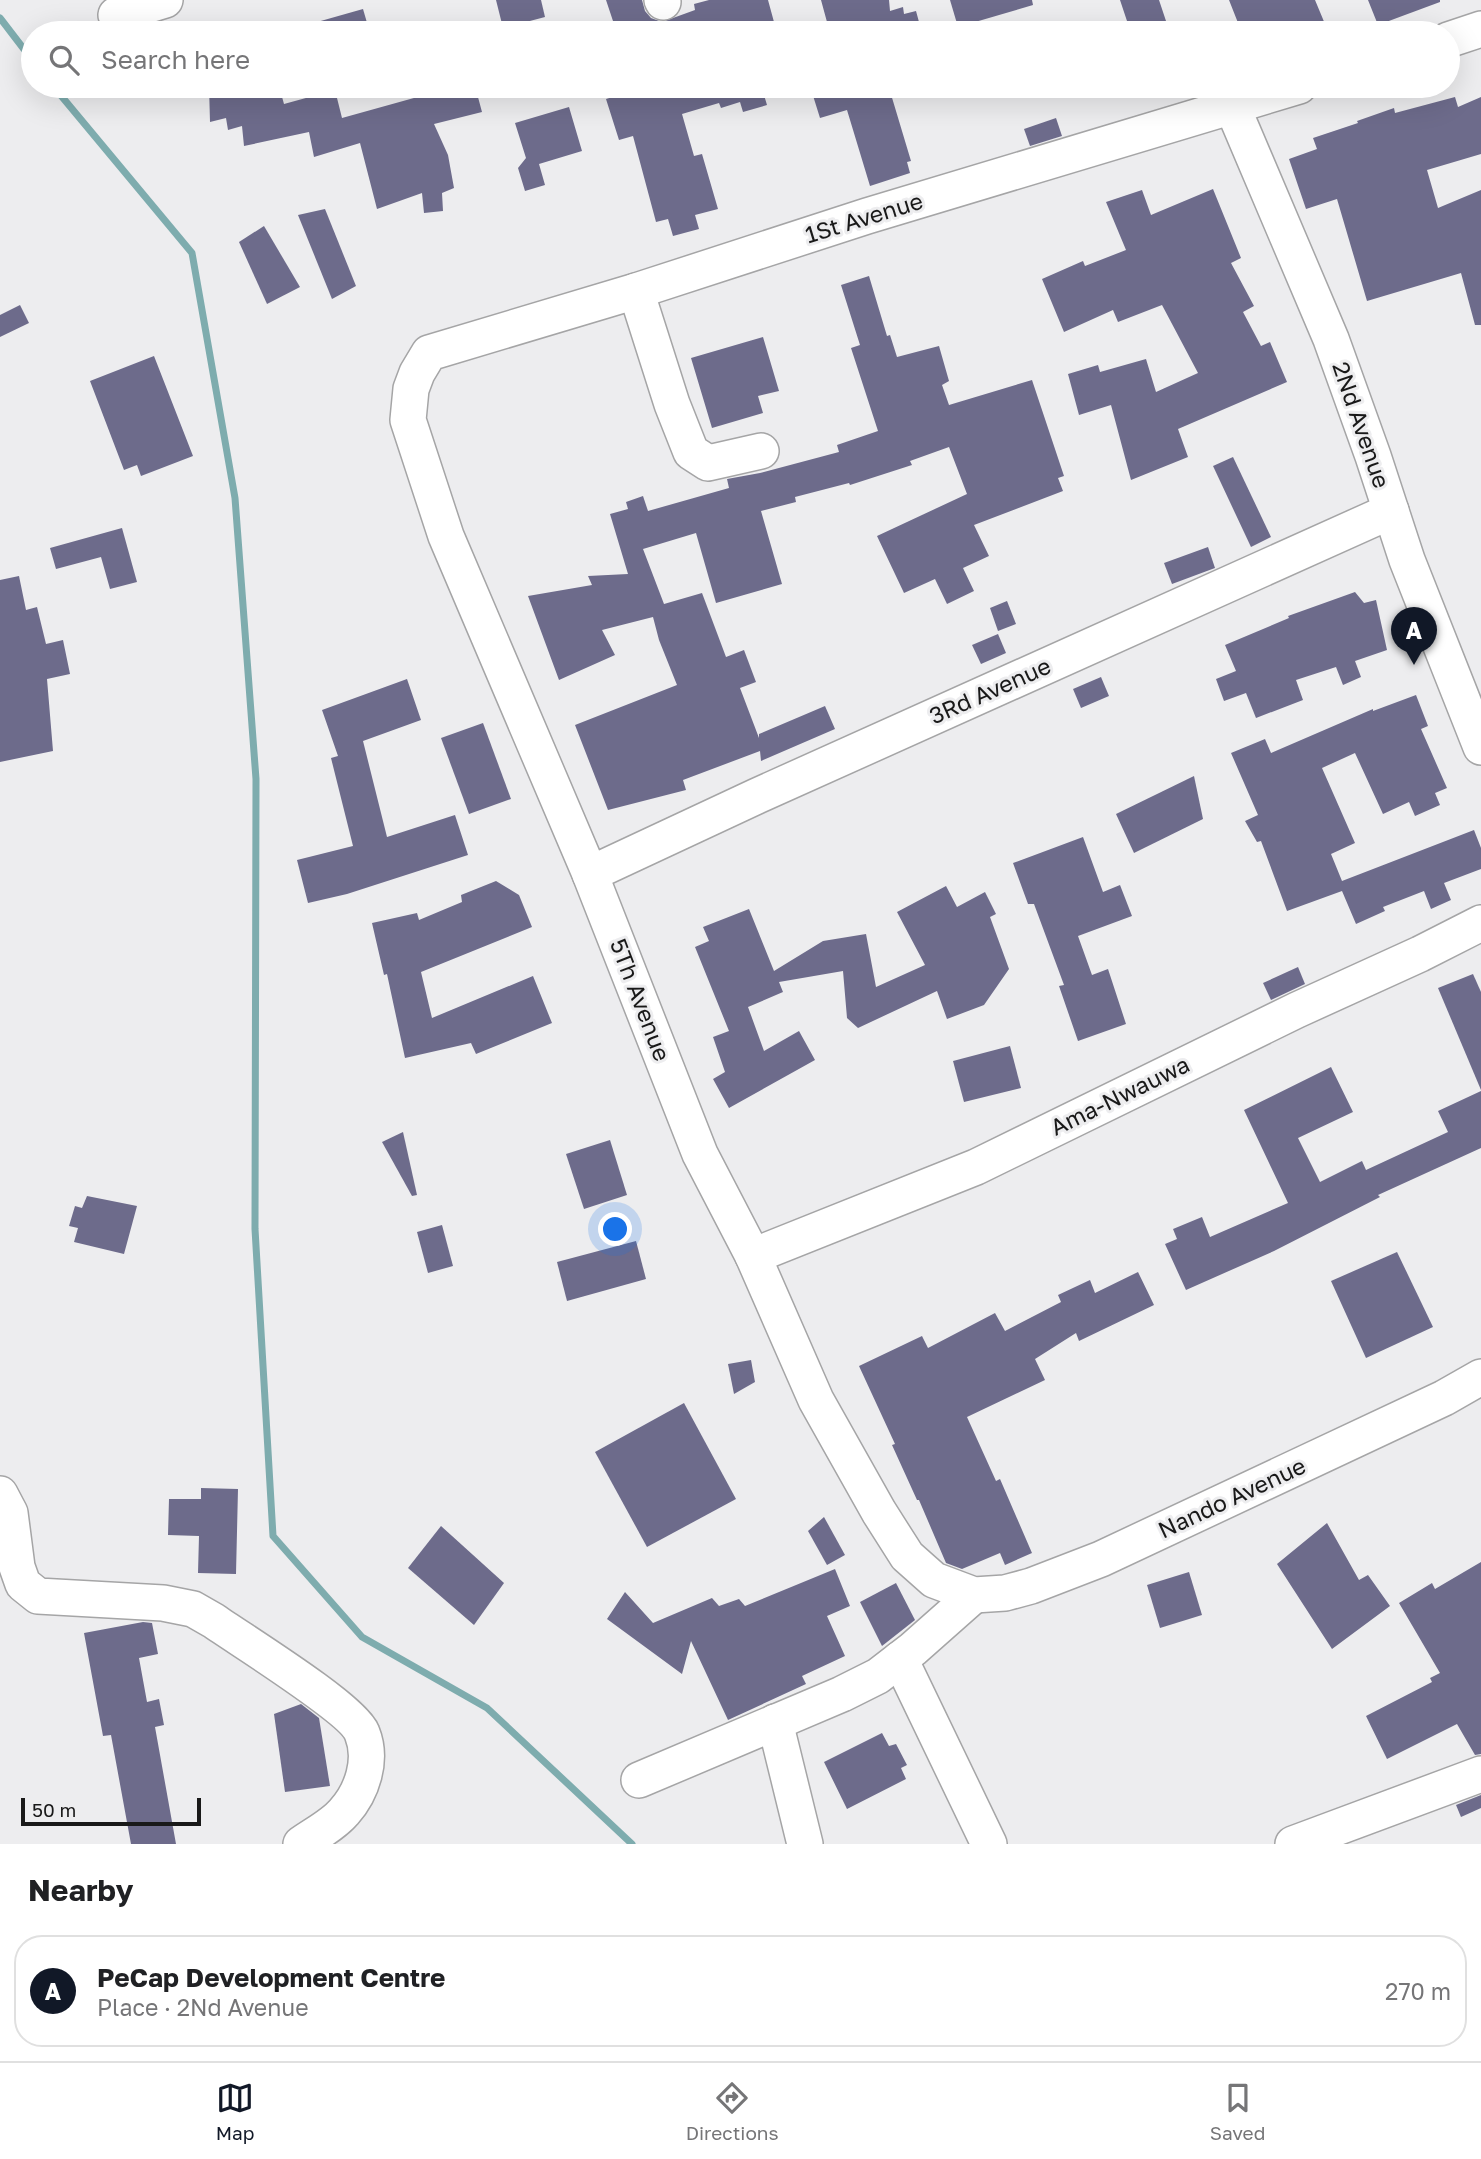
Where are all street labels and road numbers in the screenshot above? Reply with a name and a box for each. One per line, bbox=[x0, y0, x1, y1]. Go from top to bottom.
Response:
street label: 1St Avenue bbox=[801, 186, 926, 248]
street label: 2Nd Avenue bbox=[1327, 358, 1397, 492]
street label: 3Rd Avenue bbox=[925, 651, 1055, 729]
street label: 5Th Avenue bbox=[605, 935, 677, 1065]
street label: Ama-Nwauwa bbox=[1045, 1049, 1194, 1141]
street label: Nando Avenue bbox=[1153, 1451, 1310, 1543]

